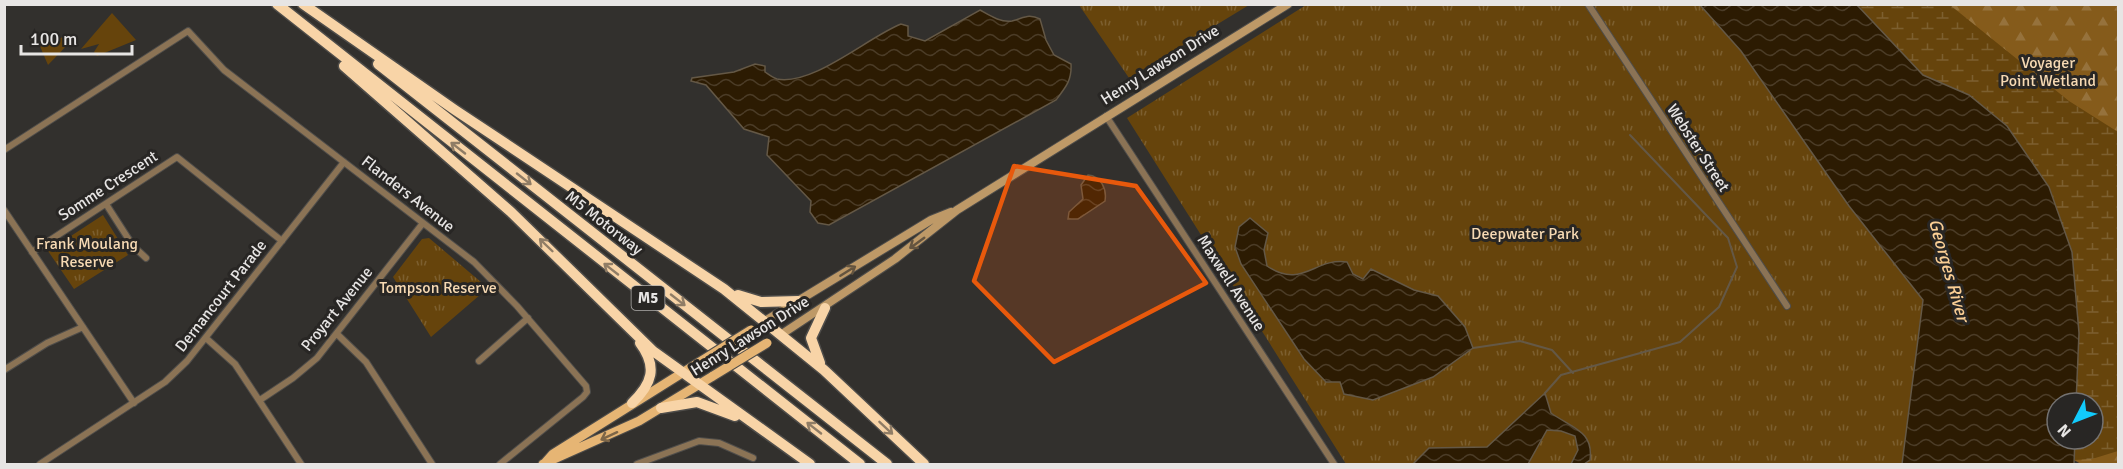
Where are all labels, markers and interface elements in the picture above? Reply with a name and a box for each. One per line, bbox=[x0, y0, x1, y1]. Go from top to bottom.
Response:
scale bar bbox=[21, 18, 132, 56]
street label: Henry Lawson Drive bbox=[1097, 21, 1223, 109]
text: 100 m bbox=[30, 28, 77, 50]
park label: Voyager Point Wetland bbox=[2000, 53, 2096, 91]
street label: Webster Street bbox=[1662, 100, 1734, 196]
one-way arrow bbox=[451, 142, 467, 155]
street label: Somme Crescent bbox=[55, 146, 162, 226]
street label: Flanders Avenue bbox=[357, 151, 459, 237]
one-way arrow bbox=[516, 173, 532, 186]
street label: M5 Motorway bbox=[561, 186, 647, 260]
water label: Georges River bbox=[1924, 216, 1975, 326]
park label: Deepwater Park bbox=[1471, 224, 1579, 244]
street label: Maxwell Avenue bbox=[1192, 231, 1270, 335]
park label: Frank Moulang Reserve bbox=[36, 234, 138, 272]
street label: Dernancourt Parade bbox=[171, 236, 271, 356]
one-way arrow bbox=[538, 237, 553, 252]
one-way arrow bbox=[910, 237, 926, 249]
street label: Proyart Avenue bbox=[297, 263, 377, 355]
one-way arrow bbox=[604, 263, 620, 276]
one-way arrow bbox=[839, 264, 856, 276]
park label: Tompson Reserve bbox=[379, 278, 497, 298]
road number: M5 bbox=[632, 286, 664, 310]
street label: Henry Lawson Drive bbox=[687, 292, 813, 380]
one-way arrow bbox=[669, 293, 685, 306]
north arrow bbox=[2045, 391, 2105, 451]
text: N bbox=[2053, 420, 2076, 441]
one-way arrow bbox=[878, 421, 893, 435]
one-way arrow bbox=[806, 422, 822, 435]
one-way arrow bbox=[601, 430, 619, 442]

